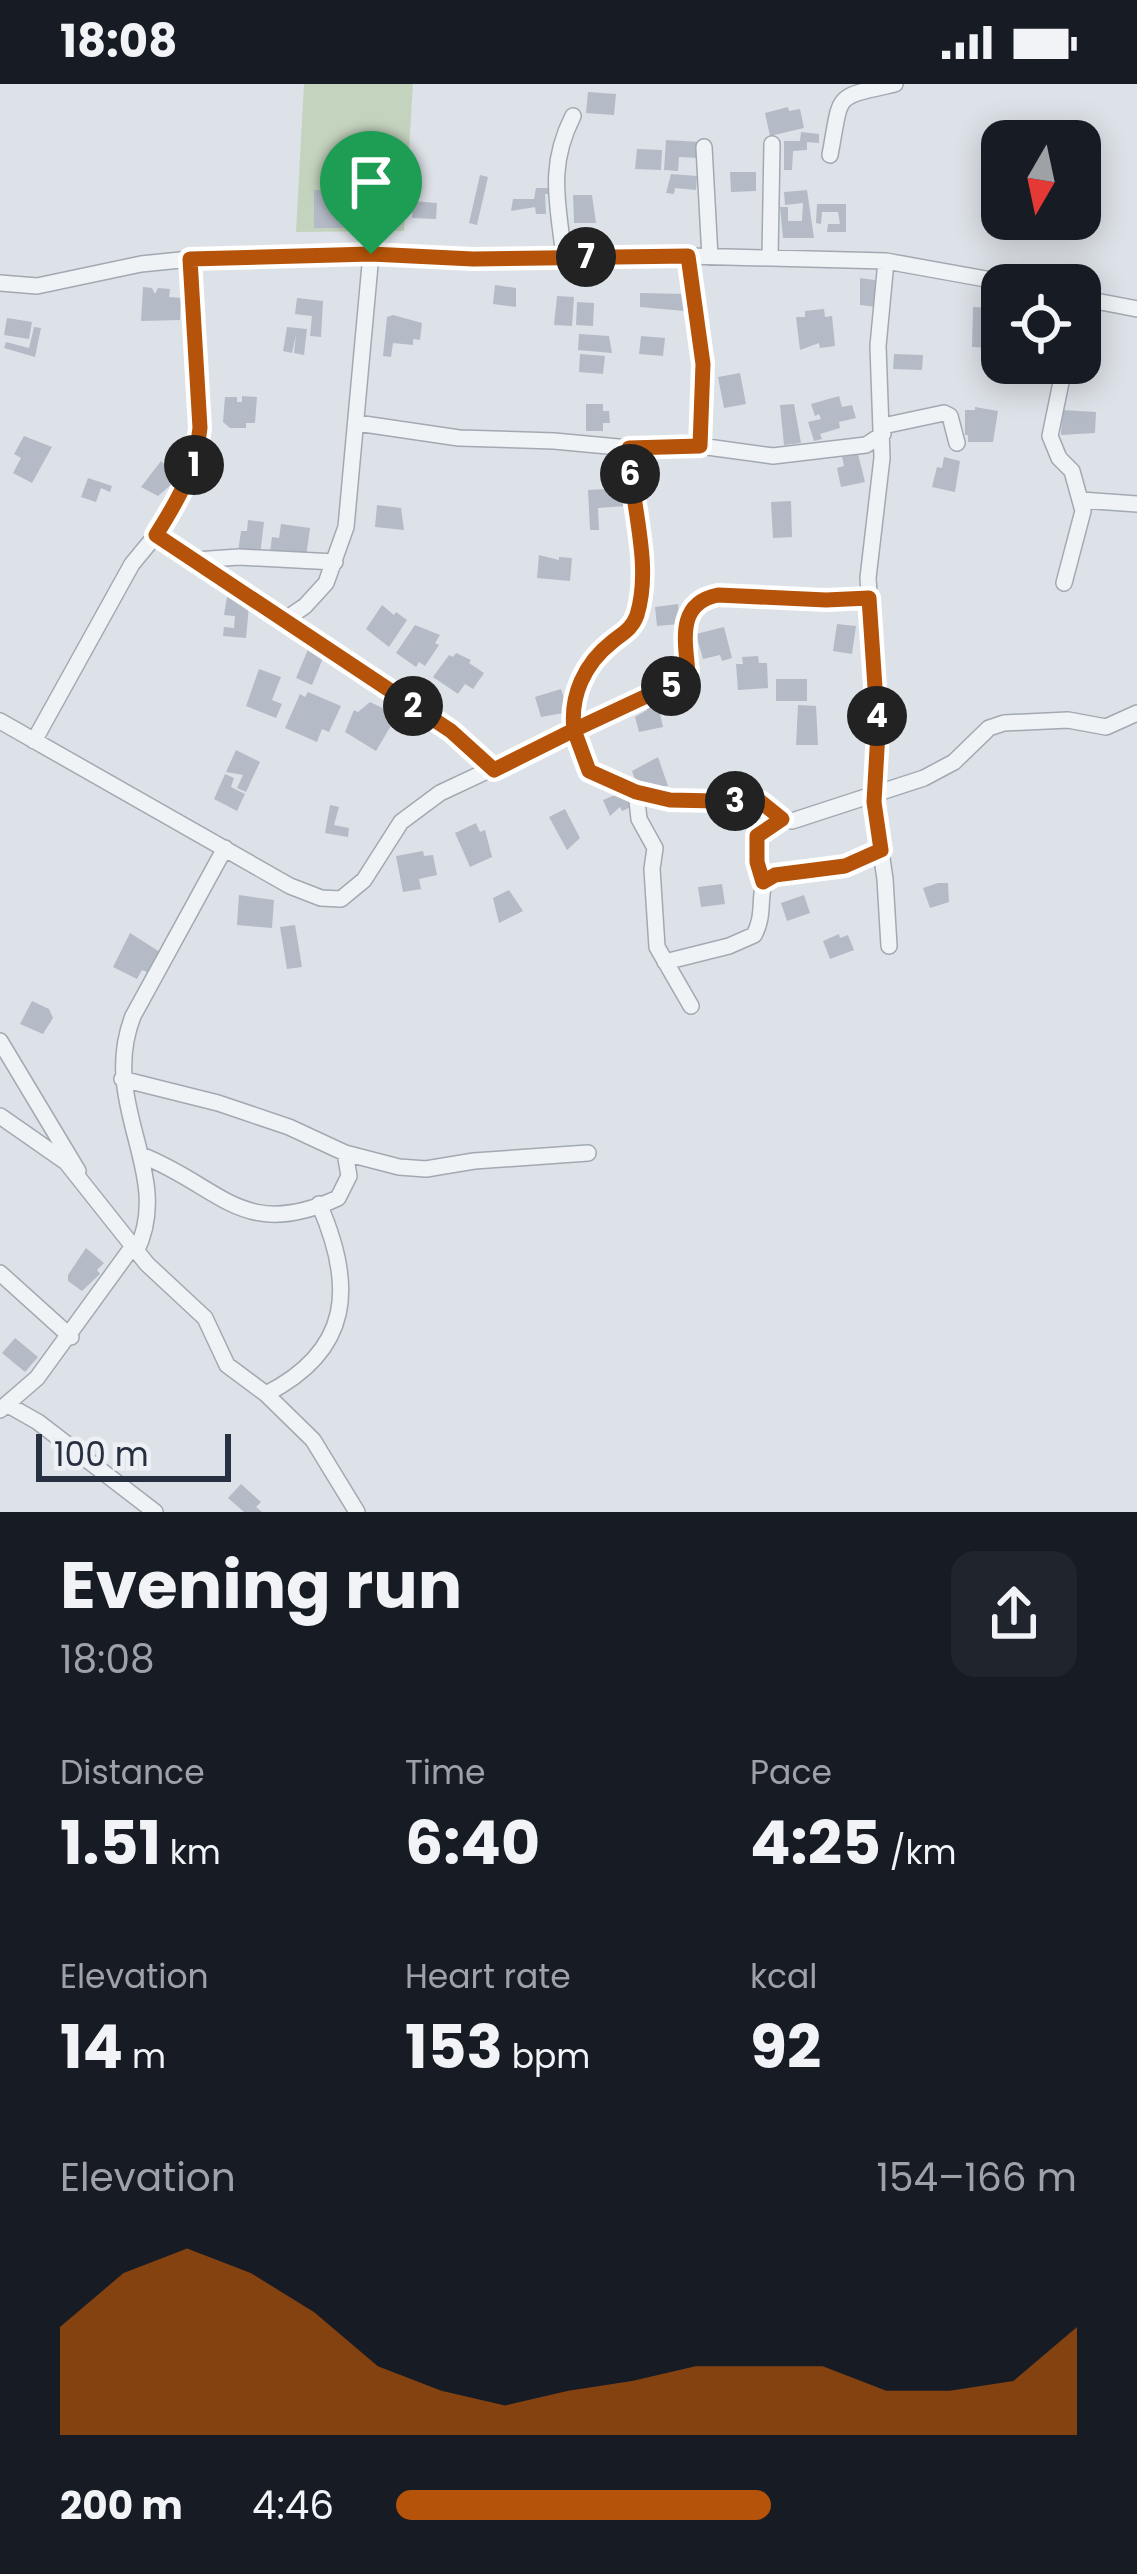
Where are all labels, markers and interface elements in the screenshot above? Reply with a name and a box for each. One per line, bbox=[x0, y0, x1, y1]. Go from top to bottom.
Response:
text: 18:08 bbox=[60, 10, 177, 73]
north arrow bbox=[981, 120, 1101, 240]
map controls bbox=[981, 120, 1101, 384]
pin bbox=[320, 131, 422, 254]
icon: arrive bbox=[338, 149, 404, 215]
pin: 7 bbox=[556, 227, 616, 287]
text: 7 bbox=[577, 233, 595, 280]
button: locate bbox=[981, 264, 1101, 384]
pin: 1 bbox=[164, 435, 224, 495]
text: 1 bbox=[188, 441, 200, 488]
pin: 6 bbox=[600, 444, 660, 504]
text: 6 bbox=[619, 450, 641, 497]
pin: 5 bbox=[641, 656, 701, 716]
text: 5 bbox=[660, 662, 682, 709]
pin: 2 bbox=[383, 676, 443, 736]
text: 2 bbox=[404, 682, 422, 729]
pin: 4 bbox=[847, 686, 907, 746]
text: 4 bbox=[866, 692, 888, 739]
pin: 3 bbox=[705, 771, 765, 831]
text: 3 bbox=[725, 777, 745, 824]
scale bar bbox=[36, 1428, 231, 1481]
text: 100 m bbox=[54, 1431, 149, 1478]
text: Evening run bbox=[60, 1539, 462, 1631]
button: share bbox=[951, 1551, 1077, 1677]
text: 18:08 bbox=[60, 1632, 155, 1687]
text: Distance bbox=[60, 1749, 205, 1796]
text: Time bbox=[405, 1749, 485, 1796]
text: Pace bbox=[750, 1749, 832, 1796]
text: 1.51 bbox=[60, 1801, 161, 1885]
text: 6:40 bbox=[405, 1801, 540, 1885]
text: 4:25 bbox=[750, 1801, 881, 1885]
text: km bbox=[161, 1829, 221, 1876]
text: /km bbox=[881, 1829, 956, 1876]
text: Elevation bbox=[60, 1953, 209, 2000]
text: Heart rate bbox=[405, 1953, 571, 2000]
text: kcal bbox=[750, 1953, 817, 2000]
text: 14 bbox=[60, 2005, 123, 2089]
text: 153 bbox=[405, 2005, 503, 2089]
text: 92 bbox=[750, 2005, 821, 2089]
text: m bbox=[123, 2033, 166, 2080]
text: bpm bbox=[503, 2033, 590, 2080]
text: Elevation bbox=[60, 2150, 236, 2205]
text: 154–166 m bbox=[877, 2150, 1077, 2205]
text: 200 m bbox=[60, 2478, 183, 2533]
text: 4:46 bbox=[252, 2478, 334, 2533]

